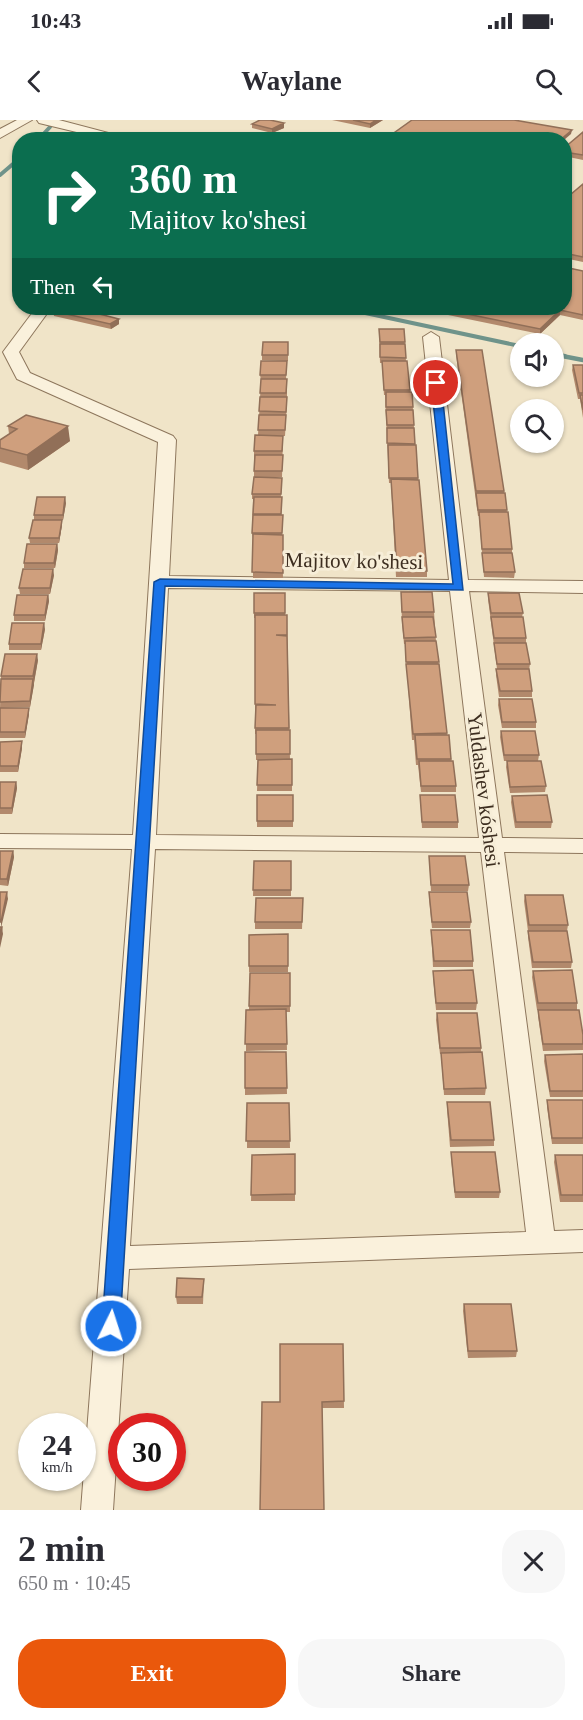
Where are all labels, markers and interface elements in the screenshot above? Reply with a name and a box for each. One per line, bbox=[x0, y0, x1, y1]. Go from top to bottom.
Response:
text: 10:43 bbox=[30, 8, 81, 33]
icon: back bbox=[18, 65, 51, 98]
icon: search bbox=[532, 65, 565, 98]
text: Waylane bbox=[241, 66, 342, 96]
icon: right bbox=[30, 156, 108, 234]
text: 360 m bbox=[129, 156, 238, 202]
text: Majitov ko'shesi bbox=[129, 205, 307, 235]
icon: left bbox=[87, 270, 120, 303]
text: Then bbox=[30, 274, 75, 299]
map controls bbox=[510, 333, 564, 453]
button: sound bbox=[510, 333, 564, 387]
pin bbox=[410, 357, 461, 408]
icon: arrive bbox=[419, 366, 452, 399]
button: search bbox=[510, 399, 564, 453]
street label: Majitov ko'shesi bbox=[285, 548, 424, 574]
street label: Yuldashev kóshesi bbox=[463, 711, 505, 869]
position arrow bbox=[79, 1294, 143, 1358]
speed limit sign: 30 bbox=[108, 1413, 186, 1491]
text: 24 bbox=[42, 1428, 72, 1461]
text: km/h bbox=[42, 1459, 72, 1475]
text: 2 min bbox=[18, 1529, 105, 1569]
button: close bbox=[502, 1530, 565, 1593]
text: 650 m · 10:45 bbox=[18, 1572, 131, 1594]
button: Exit bbox=[18, 1639, 286, 1708]
button: Share bbox=[298, 1639, 565, 1708]

